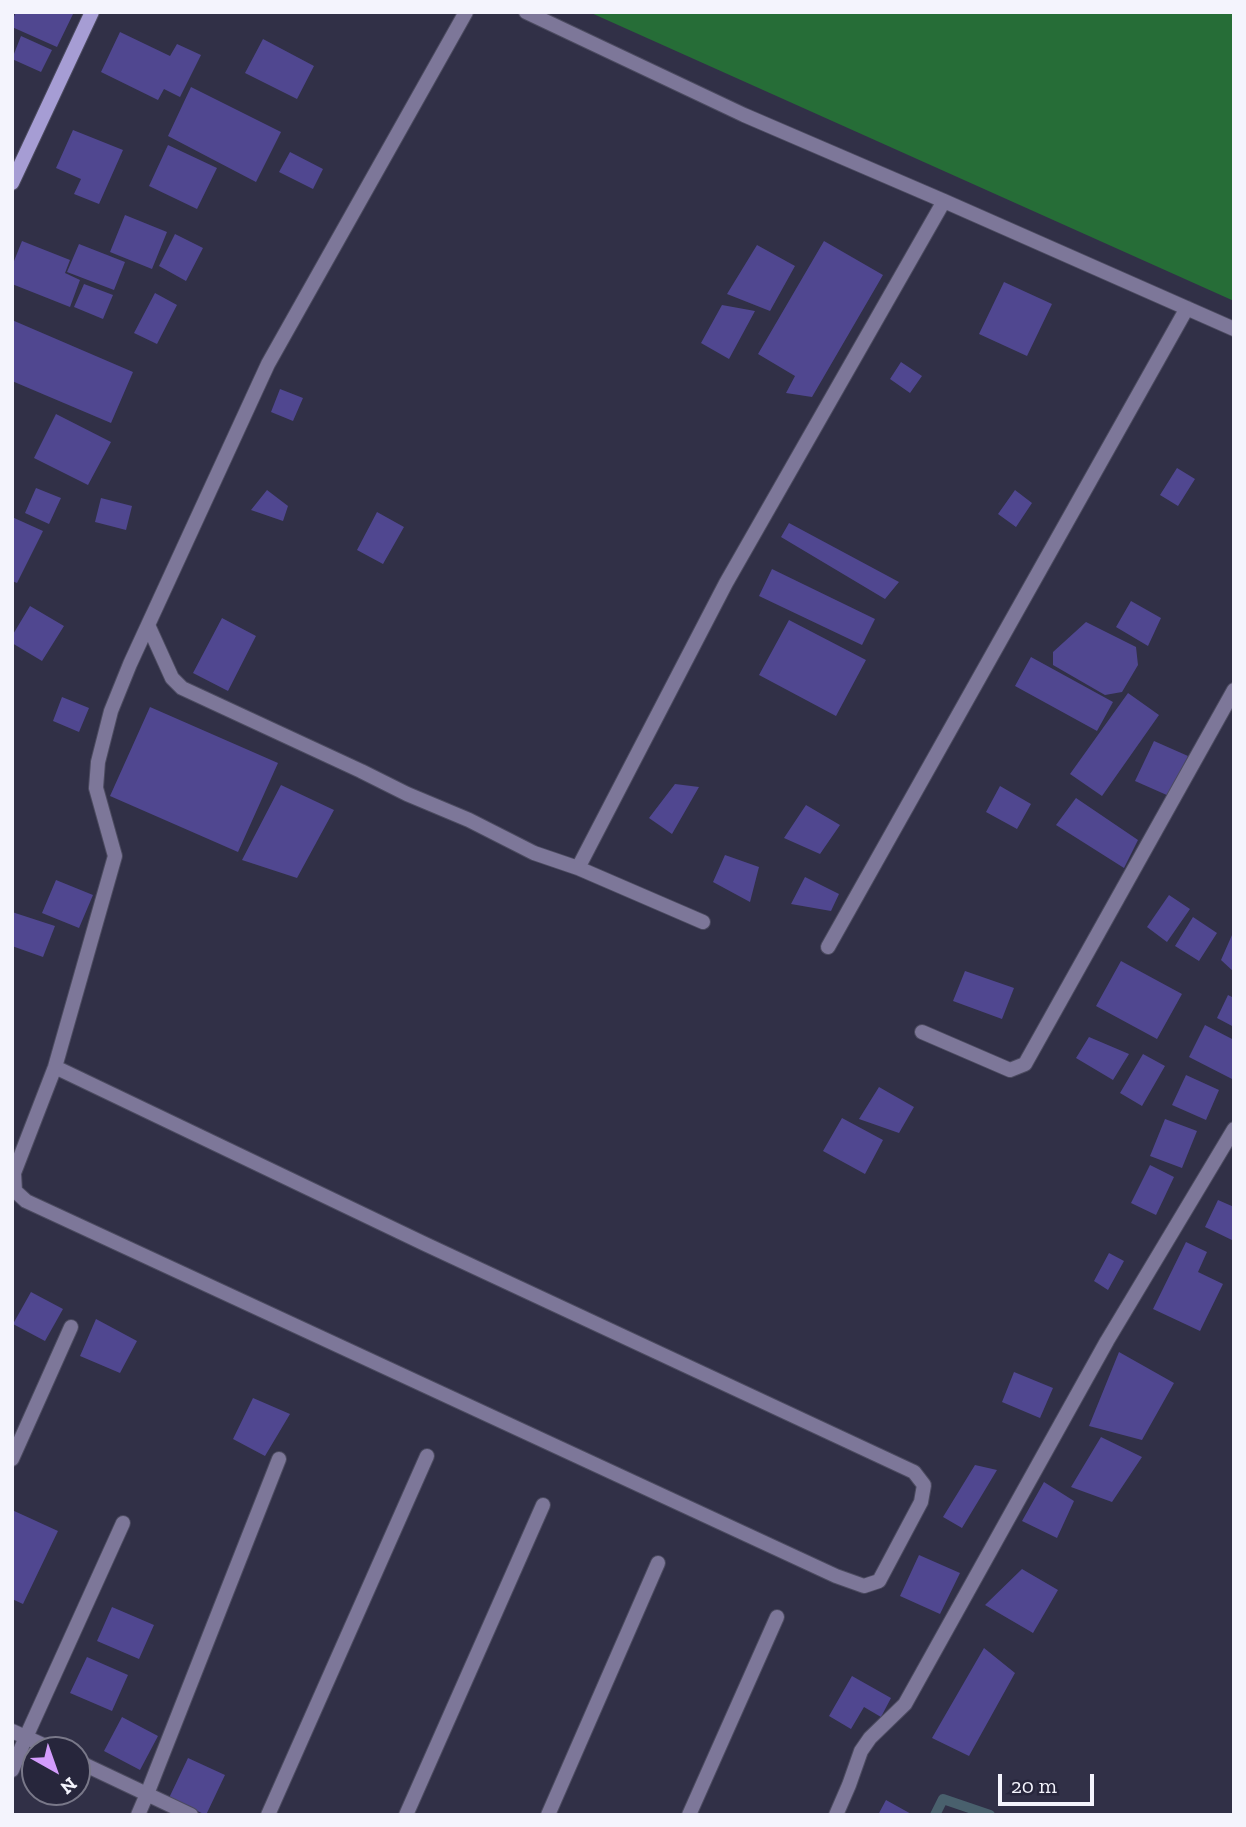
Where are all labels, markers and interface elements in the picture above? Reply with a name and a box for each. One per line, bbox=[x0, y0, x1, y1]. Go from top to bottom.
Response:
north arrow bbox=[21, 1736, 91, 1806]
scale bar bbox=[1001, 1760, 1097, 1804]
text: N bbox=[56, 1772, 81, 1799]
text: 20 m bbox=[1011, 1773, 1057, 1798]

